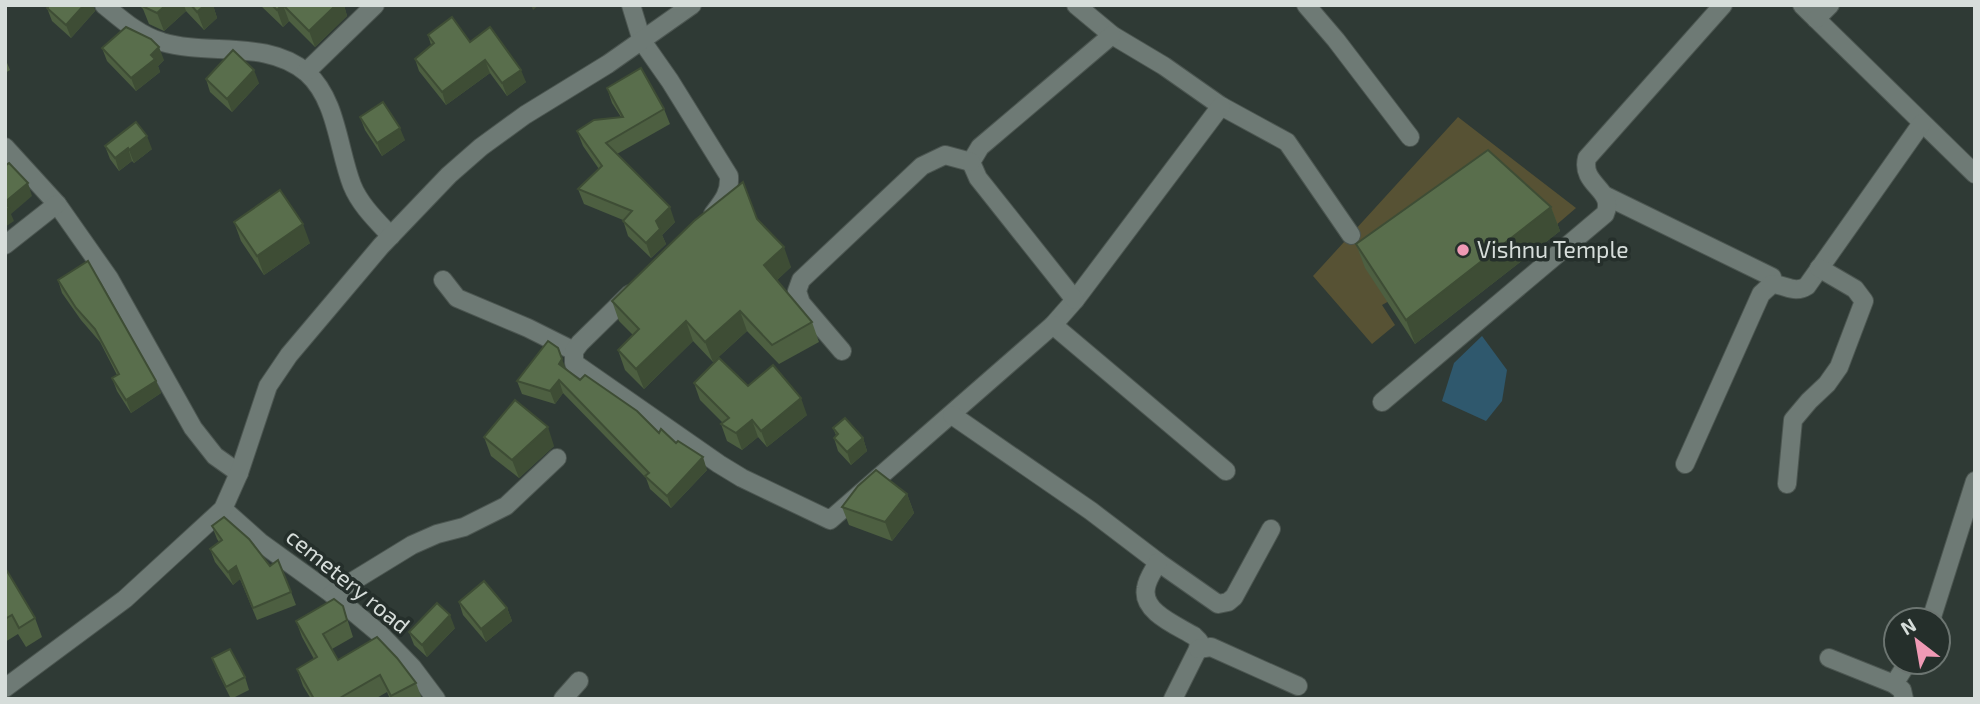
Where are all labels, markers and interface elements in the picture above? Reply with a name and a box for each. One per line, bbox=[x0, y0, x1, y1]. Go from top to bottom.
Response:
place label: Vishnu Temple bbox=[1477, 235, 1629, 263]
marker: Vishnu Temple bbox=[1455, 242, 1471, 258]
street label: cemetery road bbox=[281, 522, 416, 639]
north arrow bbox=[1882, 606, 1952, 676]
text: N bbox=[1896, 613, 1920, 639]

